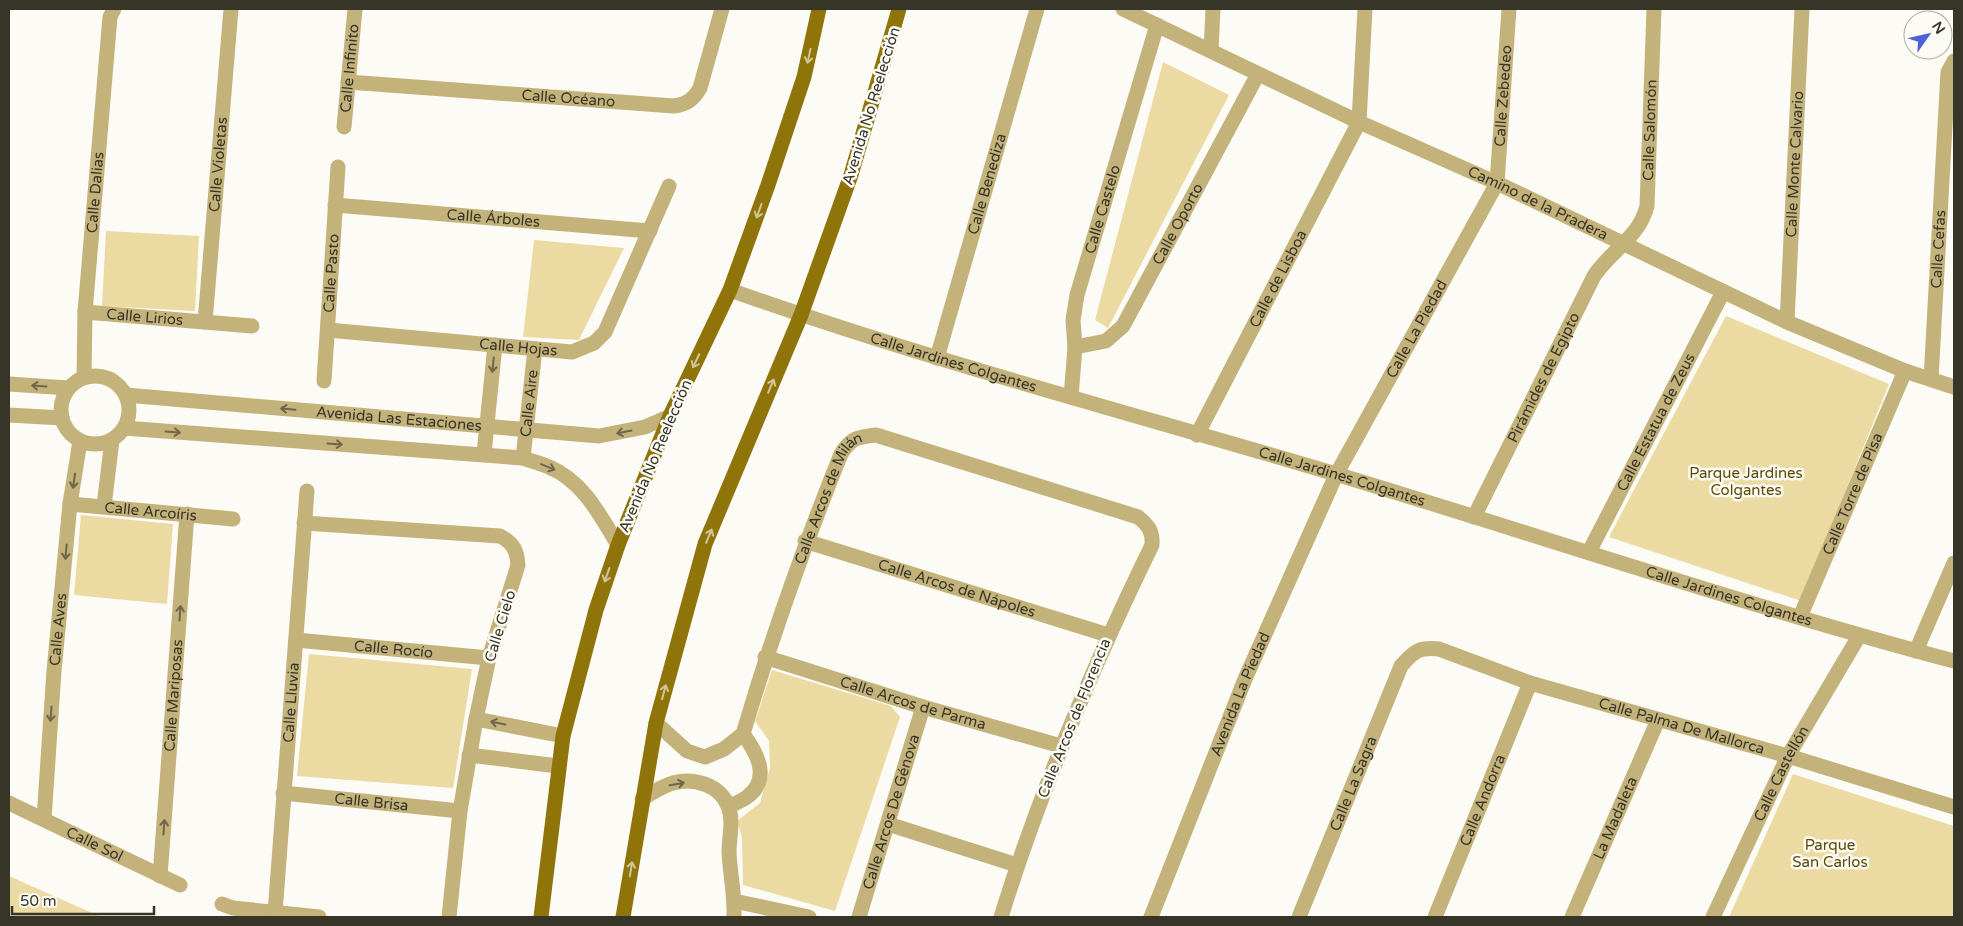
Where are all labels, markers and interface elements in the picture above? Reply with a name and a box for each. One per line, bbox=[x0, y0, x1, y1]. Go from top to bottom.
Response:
north arrow bbox=[1903, 10, 1953, 60]
text: N bbox=[1928, 19, 1949, 37]
street label: Calle Infinito bbox=[336, 23, 363, 113]
street label: Avenida No Reelección bbox=[838, 25, 904, 187]
street label: Calle Zebedeo bbox=[1491, 44, 1515, 147]
one-way arrow bbox=[803, 48, 813, 64]
street label: Calle Salomón bbox=[1639, 79, 1660, 181]
street label: Calle Océano bbox=[521, 86, 616, 111]
street label: Calle Monte Calvario bbox=[1782, 90, 1807, 238]
street label: Calle Violetas bbox=[205, 116, 231, 213]
street label: Calle Benediza bbox=[964, 131, 1010, 237]
street label: Calle Dalias bbox=[83, 151, 108, 234]
street label: Camino de la Pradera bbox=[1465, 162, 1611, 244]
street label: Calle Castelo bbox=[1081, 163, 1124, 256]
street label: Calle Oporto bbox=[1148, 180, 1207, 268]
one-way arrow bbox=[754, 203, 763, 218]
street label: Calle Árboles bbox=[446, 205, 541, 231]
street label: Calle Cefas bbox=[1927, 209, 1949, 289]
street label: Calle de Lisboa bbox=[1245, 227, 1311, 330]
street label: Calle Pasto bbox=[319, 233, 343, 313]
street label: Calle La Piedad bbox=[1382, 277, 1451, 381]
street label: Calle Lirios bbox=[106, 305, 184, 329]
street label: Pirámides de Egipto bbox=[1504, 309, 1583, 445]
street label: Calle Jardines Colgantes bbox=[868, 329, 1039, 396]
street label: Calle Hojas bbox=[478, 335, 558, 360]
street label: Calle Estatua de Zeus bbox=[1613, 350, 1699, 494]
one-way arrow bbox=[691, 353, 700, 368]
one-way arrow bbox=[488, 357, 497, 373]
street label: Calle Aire bbox=[516, 369, 542, 438]
street label: Avenida No Reelección bbox=[615, 377, 695, 535]
one-way arrow bbox=[767, 379, 777, 394]
one-way arrow bbox=[31, 382, 47, 391]
street label: Avenida Las Estaciones bbox=[315, 403, 483, 435]
one-way arrow bbox=[280, 404, 296, 414]
one-way arrow bbox=[165, 427, 181, 437]
one-way arrow bbox=[616, 428, 632, 437]
street label: Calle Arcos de Milán bbox=[791, 428, 865, 567]
street label: Calle Torre de Pisa bbox=[1819, 430, 1887, 558]
one-way arrow bbox=[327, 440, 343, 449]
street label: Calle Jardines Colgantes bbox=[1257, 443, 1428, 510]
one-way arrow bbox=[540, 463, 555, 472]
park label: Parque Jardines Colgantes bbox=[1689, 464, 1803, 499]
one-way arrow bbox=[68, 472, 78, 488]
street label: Calle Arcoíris bbox=[104, 498, 198, 525]
one-way arrow bbox=[704, 529, 714, 544]
one-way arrow bbox=[61, 544, 71, 560]
street label: Calle Arcos de Nápoles bbox=[876, 555, 1038, 621]
street label: Calle Jardines Colgantes bbox=[1644, 562, 1814, 630]
one-way arrow bbox=[602, 567, 612, 583]
street label: Calle Cielo bbox=[481, 588, 519, 664]
street label: Calle Aves bbox=[46, 592, 70, 667]
one-way arrow bbox=[175, 605, 185, 621]
street label: Avenida La Piedad bbox=[1206, 629, 1274, 759]
street label: Calle Rocío bbox=[353, 636, 434, 662]
street label: Calle Arcos de Florencia bbox=[1034, 636, 1114, 800]
street label: Calle Mariposas bbox=[160, 639, 187, 752]
street label: Calle Lluvia bbox=[279, 662, 303, 743]
street label: Calle Arcos de Parma bbox=[838, 672, 988, 733]
one-way arrow bbox=[660, 685, 670, 701]
street label: Calle Palma De Mallorca bbox=[1597, 694, 1767, 758]
one-way arrow bbox=[47, 706, 56, 722]
one-way arrow bbox=[490, 718, 506, 728]
street label: Calle Castellón bbox=[1750, 722, 1813, 824]
street label: Calle Arcos De Génova bbox=[859, 732, 923, 892]
street label: Calle La Sagra bbox=[1326, 733, 1381, 834]
street label: Calle Andorra bbox=[1456, 752, 1509, 849]
street label: La Madaleta bbox=[1589, 774, 1641, 862]
one-way arrow bbox=[668, 778, 684, 788]
street label: Calle Brisa bbox=[334, 789, 409, 815]
one-way arrow bbox=[160, 819, 169, 835]
street label: Calle Sol bbox=[63, 823, 126, 865]
park label: Parque San Carlos bbox=[1792, 836, 1868, 871]
one-way arrow bbox=[626, 861, 636, 877]
scale bar bbox=[12, 884, 155, 916]
text: 50 m bbox=[20, 892, 57, 910]

